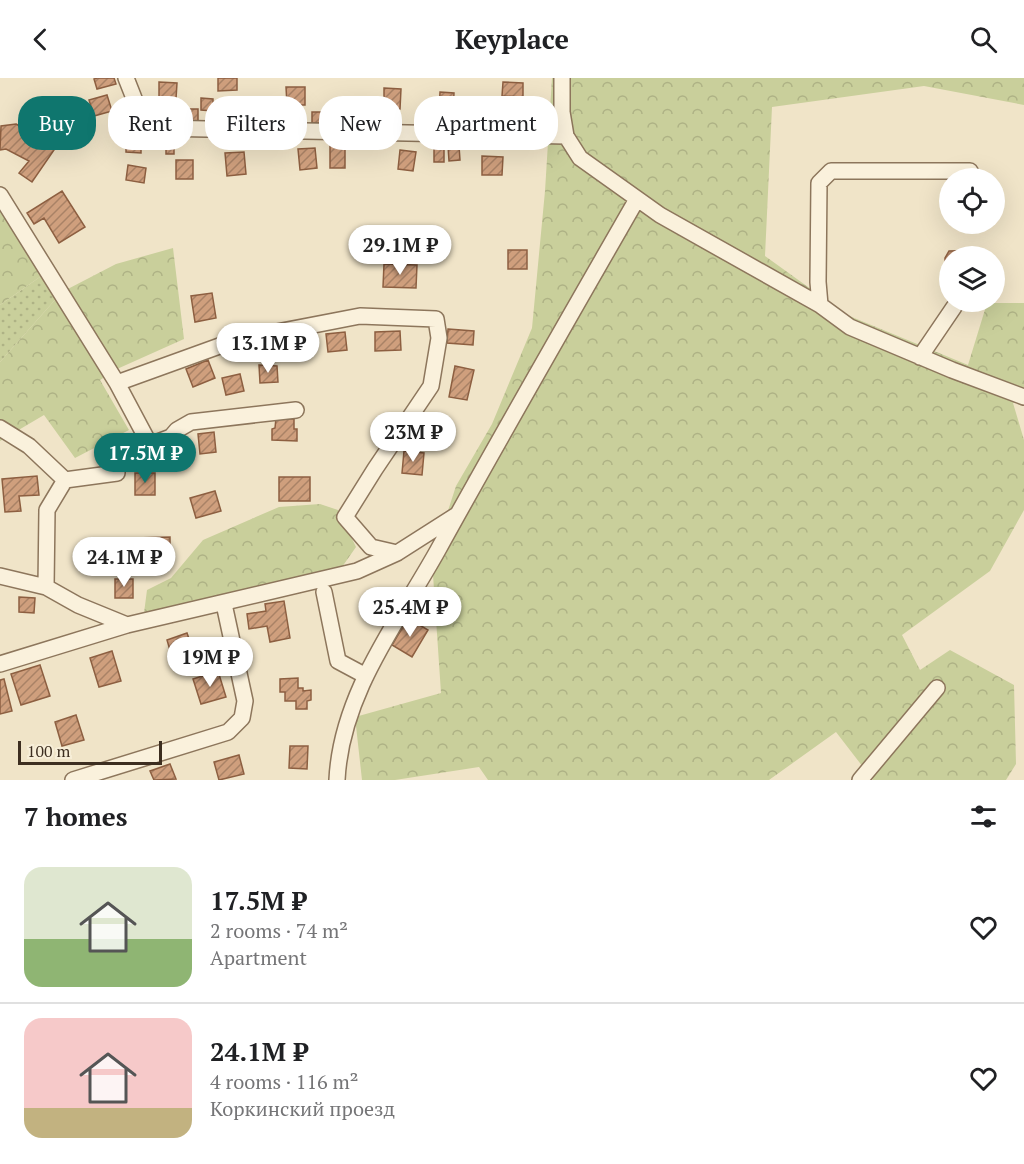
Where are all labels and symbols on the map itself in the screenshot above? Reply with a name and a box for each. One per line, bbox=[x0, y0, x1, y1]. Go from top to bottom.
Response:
pin: 29.1M ₽ bbox=[345, 225, 455, 276]
pin: 13.1M ₽ bbox=[213, 323, 323, 374]
pin: 23M ₽ bbox=[371, 412, 455, 463]
pin: 17.5M ₽ bbox=[90, 433, 200, 484]
pin: 24.1M ₽ bbox=[69, 537, 179, 588]
pin: 25.4M ₽ bbox=[355, 587, 465, 638]
pin: 19M ₽ bbox=[168, 637, 252, 688]
scale bar bbox=[18, 738, 162, 766]

